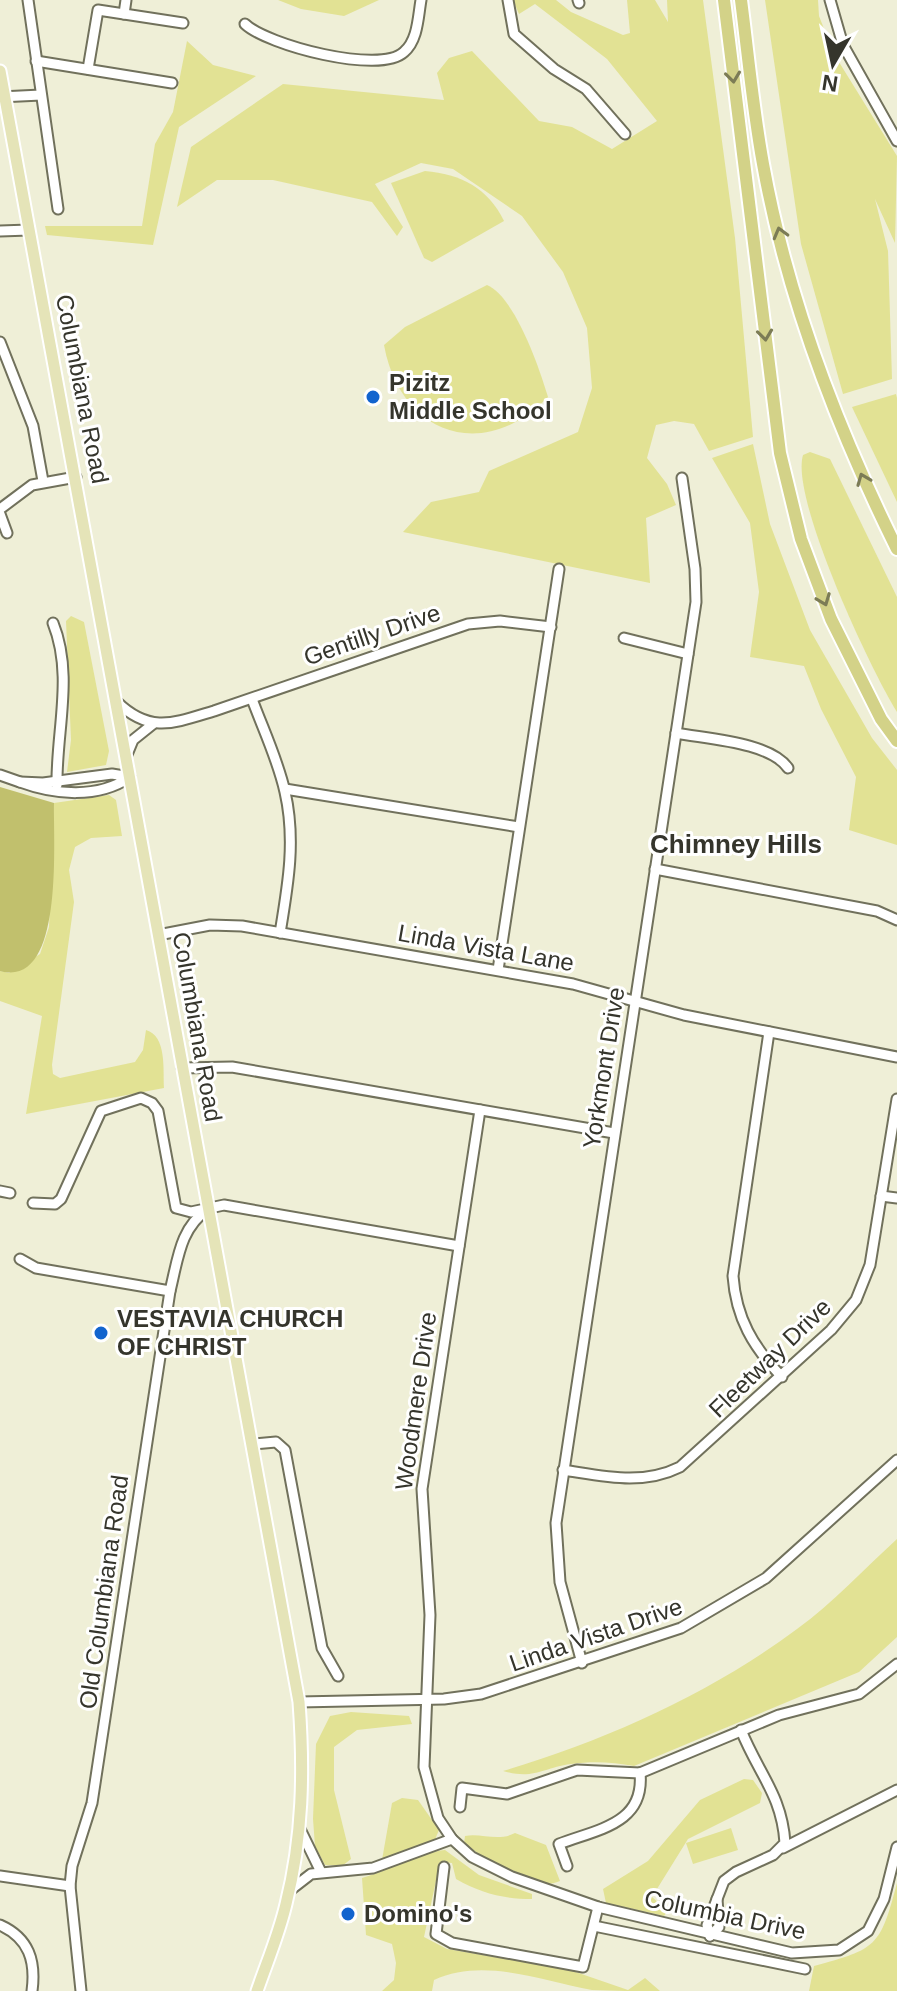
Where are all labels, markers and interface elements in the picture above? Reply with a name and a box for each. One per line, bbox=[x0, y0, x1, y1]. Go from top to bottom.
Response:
north arrow bbox=[793, 24, 873, 104]
text: N bbox=[820, 70, 840, 97]
one-way arrow bbox=[724, 71, 741, 84]
one-way arrow bbox=[773, 227, 789, 240]
street label: Columbiana Road bbox=[51, 292, 114, 486]
one-way arrow bbox=[756, 329, 773, 342]
place label: Pizitz Middle School bbox=[389, 369, 552, 424]
marker: Pizitz Middle School bbox=[364, 388, 382, 406]
one-way arrow bbox=[857, 473, 873, 487]
one-way arrow bbox=[814, 592, 831, 606]
street label: Gentilly Drive bbox=[300, 599, 444, 671]
district label: Chimney Hills bbox=[650, 829, 822, 859]
street label: Linda Vista Lane bbox=[396, 919, 576, 976]
street label: Columbiana Road bbox=[168, 930, 227, 1124]
street label: Yorkmont Drive bbox=[577, 985, 630, 1151]
street label: Fleetway Drive bbox=[703, 1293, 836, 1422]
place label: VESTAVIA CHURCH OF CHRIST bbox=[117, 1305, 343, 1360]
street label: Woodmere Drive bbox=[390, 1310, 441, 1492]
marker: VESTAVIA CHURCH OF CHRIST bbox=[92, 1324, 110, 1342]
street label: Old Columbiana Road bbox=[74, 1473, 133, 1711]
street label: Linda Vista Drive bbox=[506, 1592, 686, 1677]
street label: Columbia Drive bbox=[642, 1884, 808, 1945]
place label: Domino's bbox=[364, 1900, 472, 1927]
marker: Domino's bbox=[339, 1905, 357, 1923]

